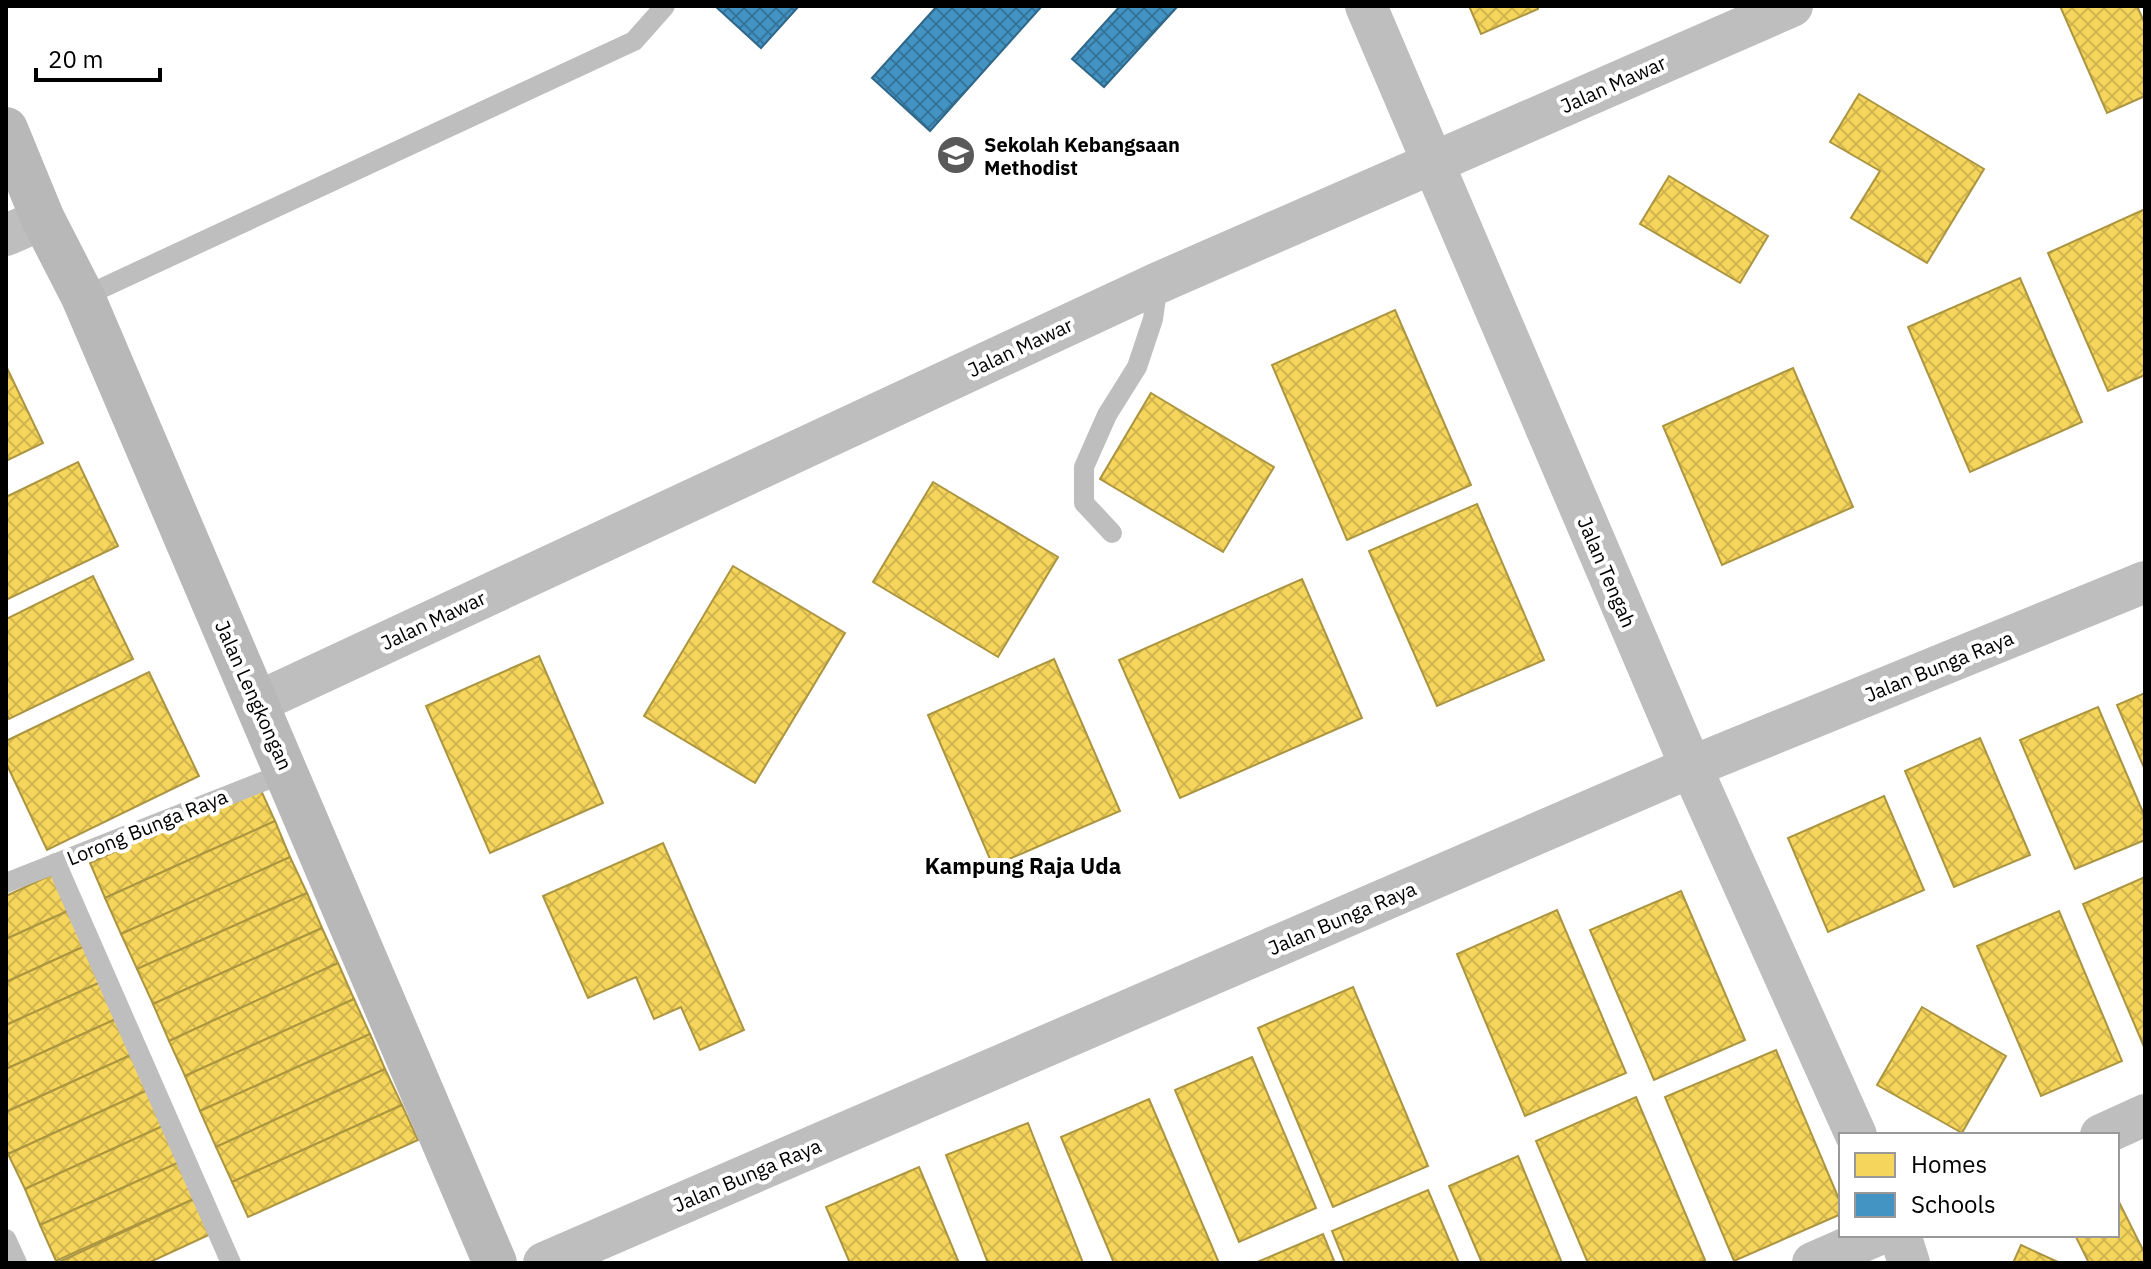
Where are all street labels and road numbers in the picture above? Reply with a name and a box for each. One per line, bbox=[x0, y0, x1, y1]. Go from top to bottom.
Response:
street label: Jalan Mawar bbox=[1556, 49, 1670, 119]
street label: Jalan Mawar bbox=[963, 311, 1077, 383]
street label: Jalan Tengah bbox=[1571, 512, 1643, 632]
street label: Jalan Mawar bbox=[376, 584, 490, 656]
street label: Jalan Lengkongan bbox=[209, 616, 299, 774]
street label: Jalan Bunga Raya bbox=[1861, 624, 2018, 708]
street label: Lorong Bunga Raya bbox=[63, 782, 232, 872]
street label: Jalan Bunga Raya bbox=[1264, 875, 1420, 961]
street label: Jalan Bunga Raya bbox=[669, 1132, 825, 1218]

